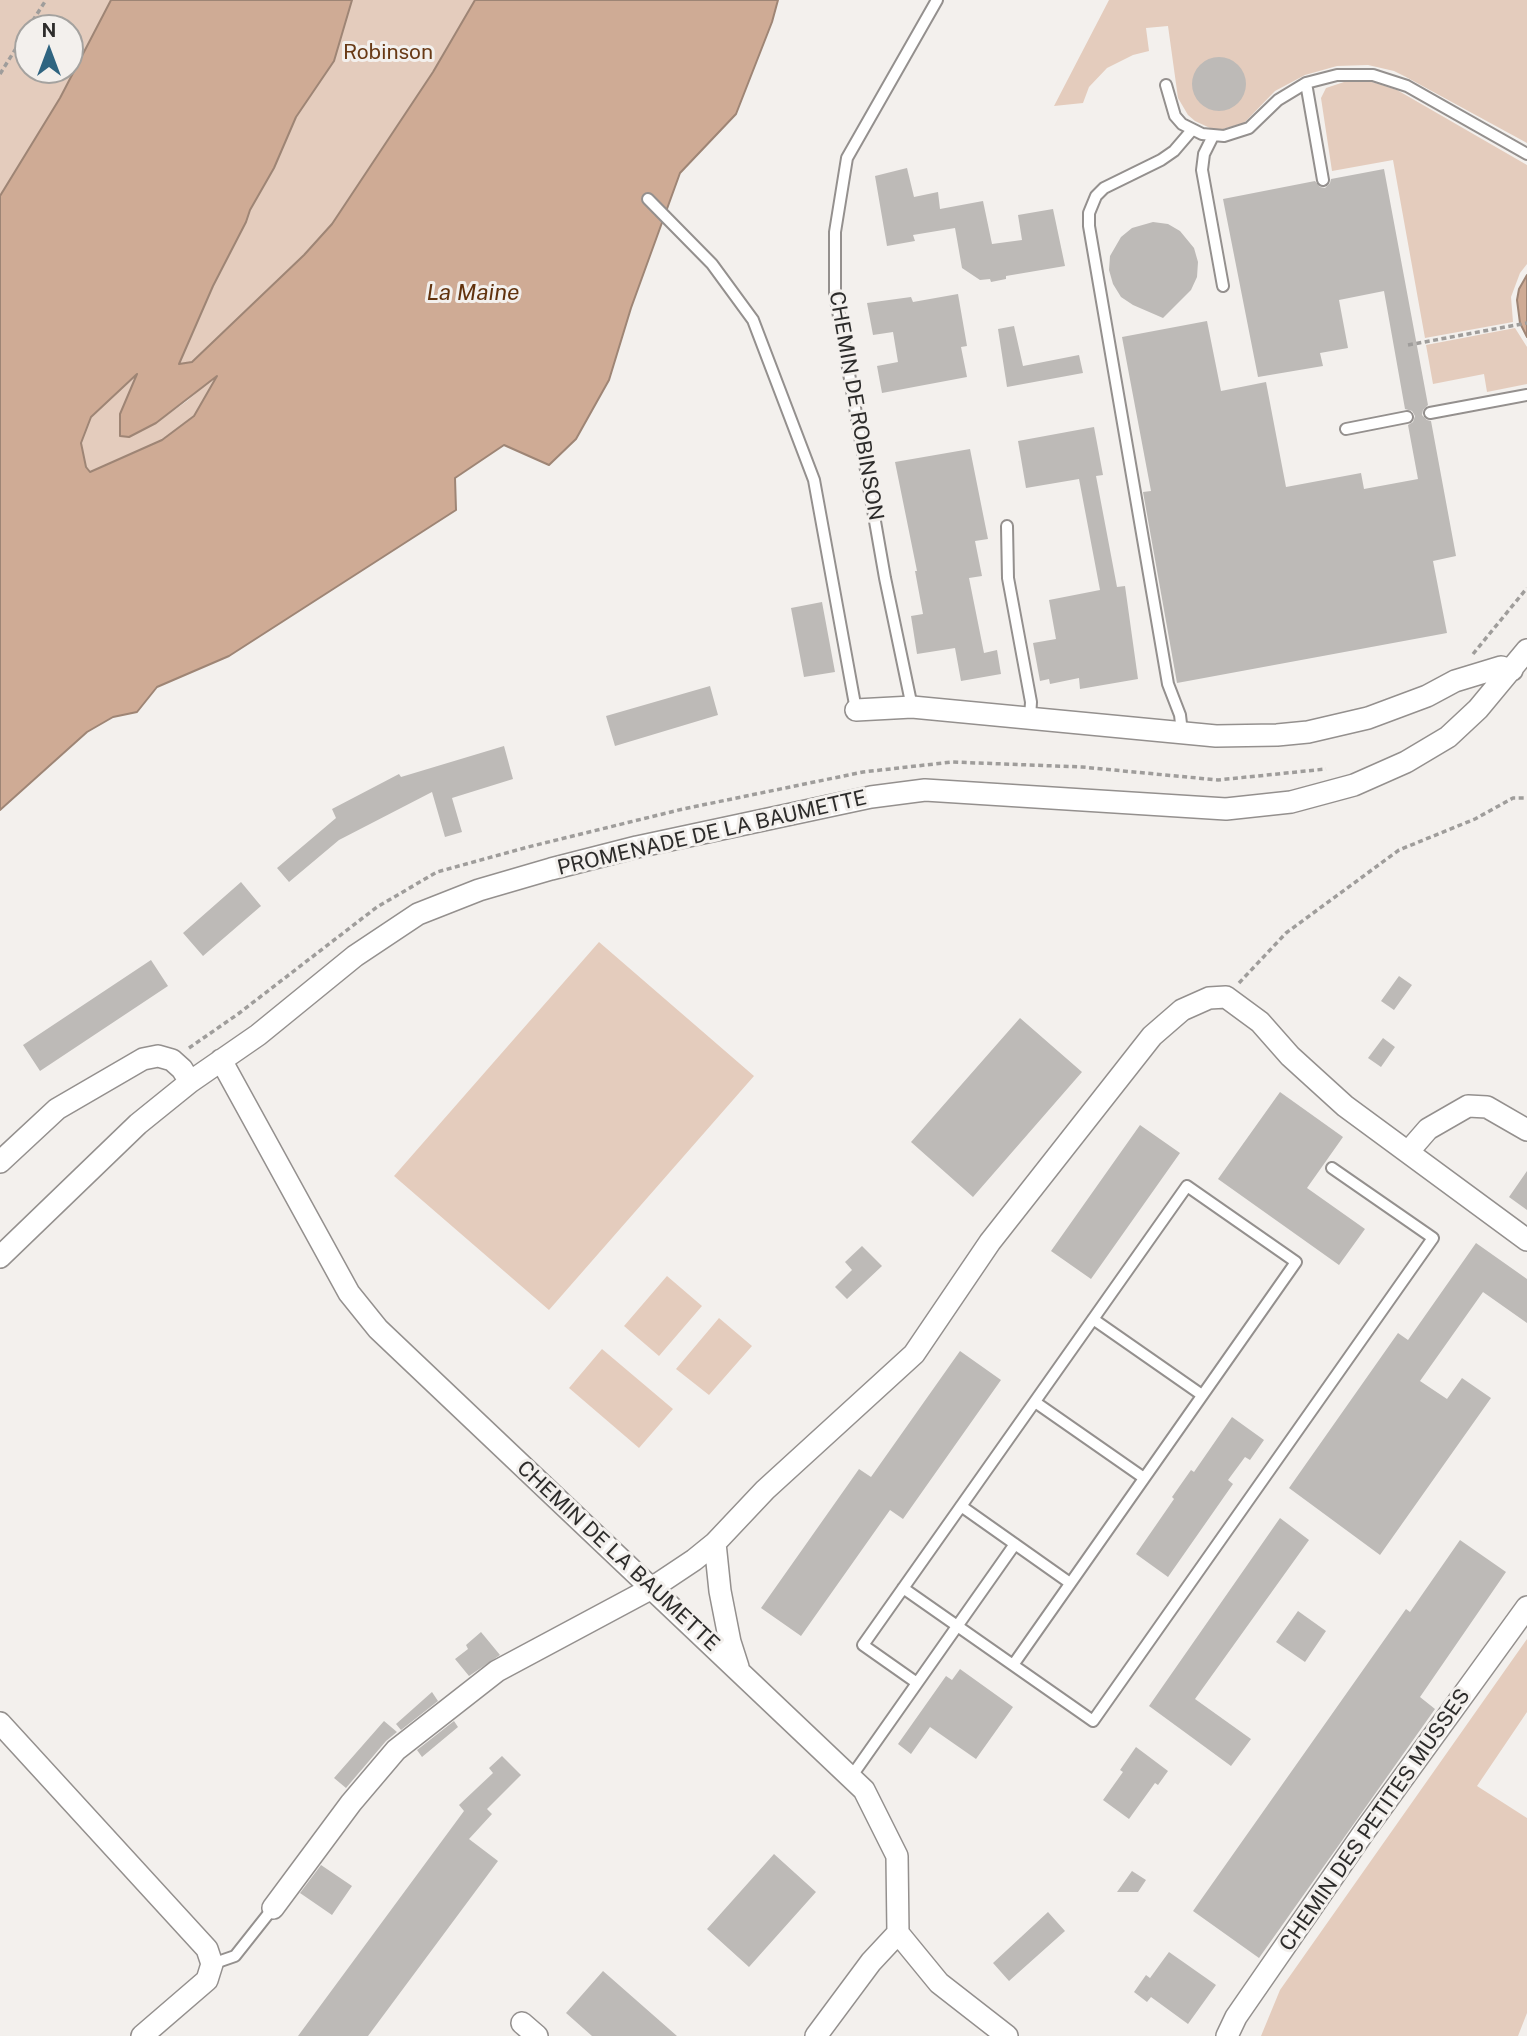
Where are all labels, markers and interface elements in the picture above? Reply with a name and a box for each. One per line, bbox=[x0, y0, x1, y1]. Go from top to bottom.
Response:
north arrow bbox=[14, 14, 84, 84]
text: N bbox=[42, 19, 56, 41]
park label: Robinson bbox=[343, 40, 433, 66]
water label: La Maine bbox=[426, 279, 520, 307]
street label: CHEMIN DE ROBINSON bbox=[823, 289, 889, 523]
street label: PROMENADE DE LA BAUMETTE bbox=[555, 785, 869, 881]
street label: CHEMIN DE LA BAUMETTE bbox=[512, 1456, 724, 1656]
street label: CHEMIN DES PETITES MUSSES bbox=[1274, 1684, 1476, 1956]

